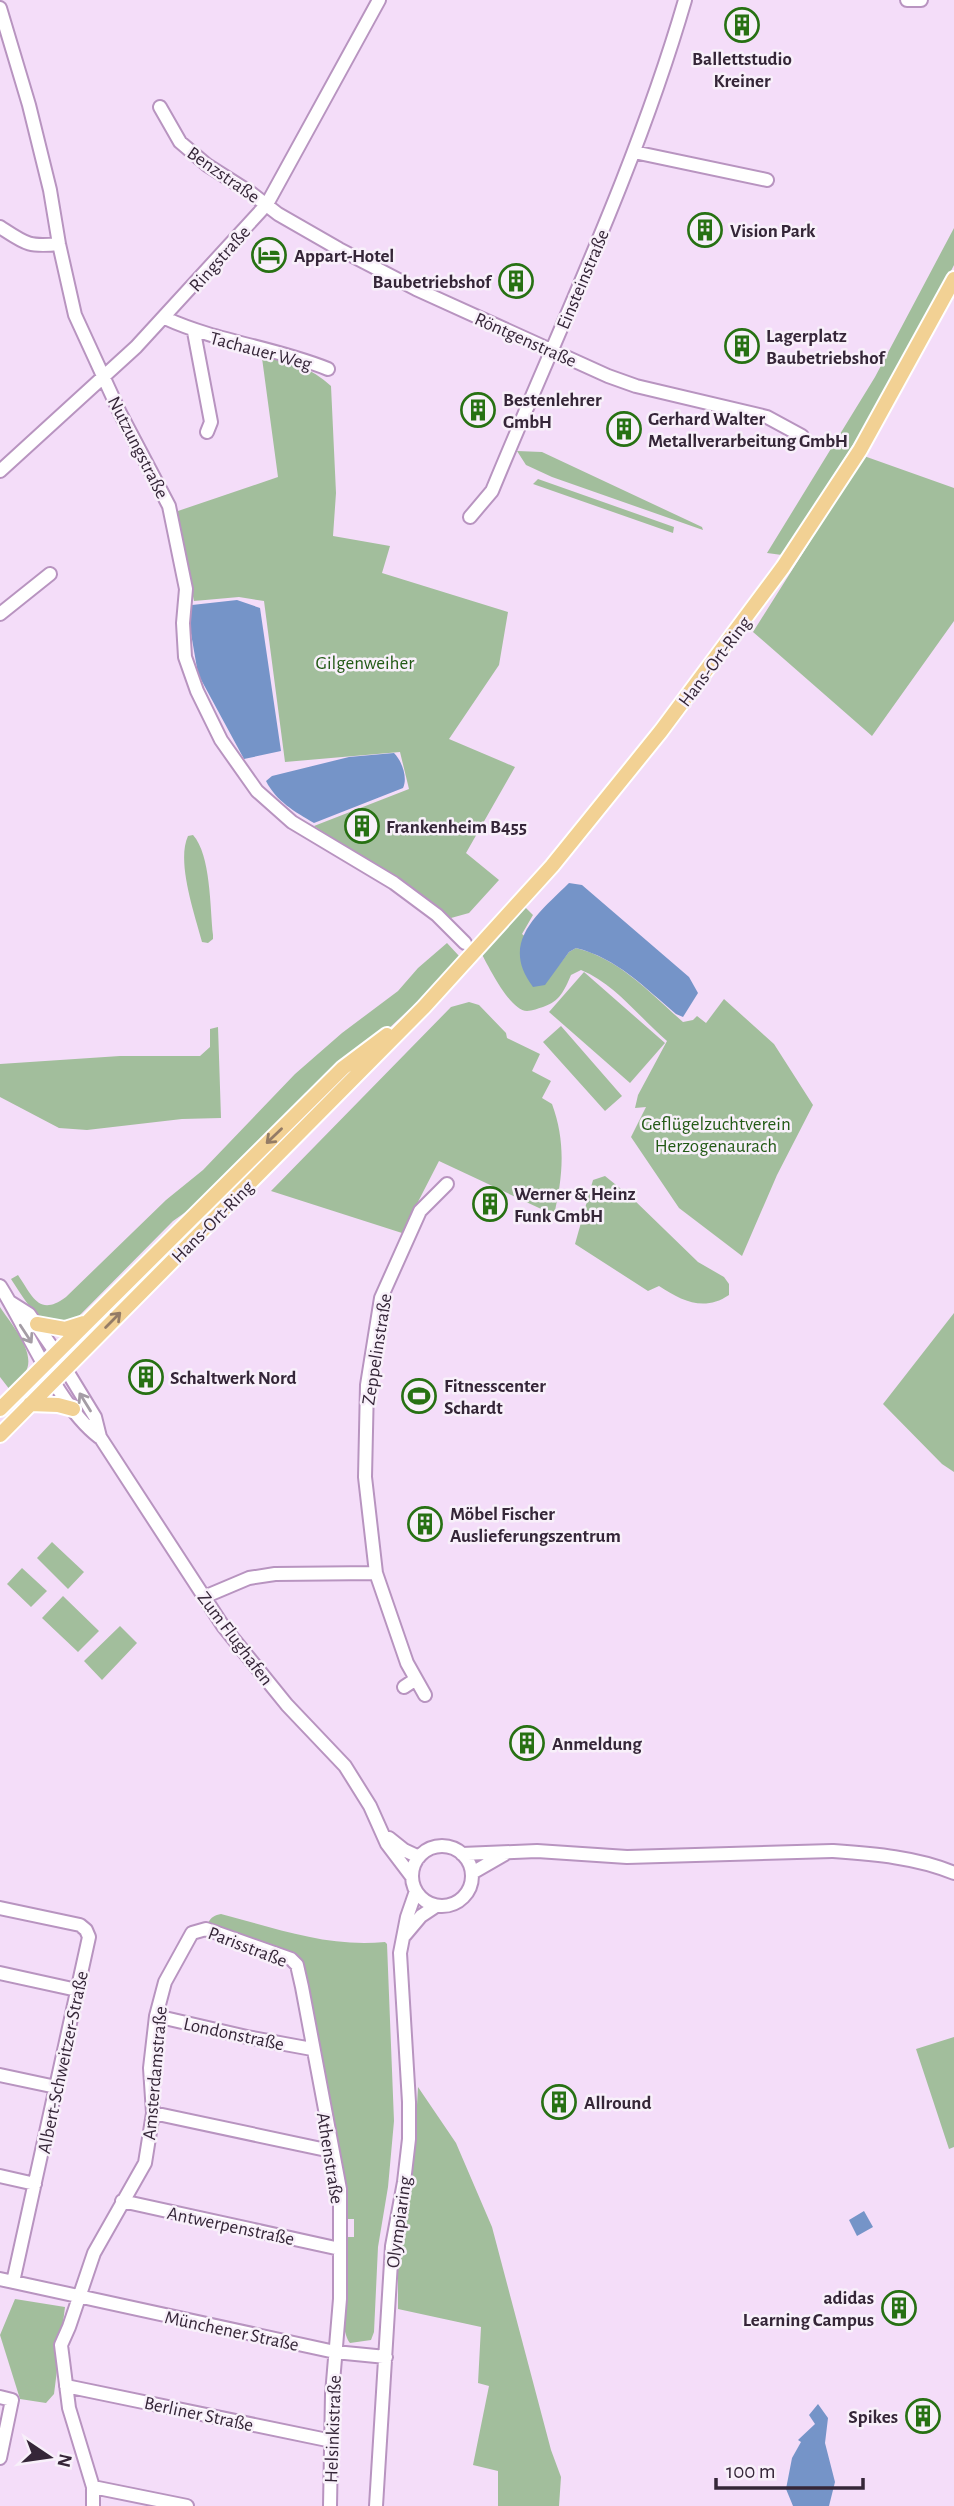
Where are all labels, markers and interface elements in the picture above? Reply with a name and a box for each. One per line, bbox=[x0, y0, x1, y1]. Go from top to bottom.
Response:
building icon: Ballettstudio Kreiner bbox=[723, 6, 761, 44]
place label: Ballettstudio Kreiner bbox=[692, 50, 792, 91]
street label: Benzstraße bbox=[183, 143, 263, 207]
building icon: Vision Park bbox=[686, 211, 724, 249]
street label: Ringstraße bbox=[186, 222, 254, 296]
place label: Vision Park bbox=[730, 222, 816, 241]
street label: Einsteinstraße bbox=[554, 227, 613, 332]
hotel icon: Appart-Hotel bbox=[250, 236, 288, 274]
place label: Appart-Hotel bbox=[294, 247, 394, 266]
building icon: Baubetriebshof bbox=[497, 262, 535, 300]
place label: Baubetriebshof bbox=[373, 273, 493, 292]
street label: Röntgenstraße bbox=[472, 309, 579, 371]
building icon: Lagerplatz Baubetriebshof bbox=[723, 327, 761, 365]
place label: Lagerplatz Baubetriebshof bbox=[766, 327, 886, 368]
street label: Tachauer Weg bbox=[208, 329, 314, 374]
building icon: Bestenlehrer GmbH bbox=[459, 391, 497, 429]
place label: Bestenlehrer GmbH bbox=[503, 391, 602, 432]
street label: Nutzungstraße bbox=[104, 393, 172, 502]
building icon: Gerhard Walter Metallverarbeitung GmbH bbox=[605, 410, 643, 448]
place label: Gerhard Walter Metallverarbeitung GmbH bbox=[648, 410, 848, 451]
street label: Hans-Ort-Ring bbox=[675, 613, 756, 710]
park label: Gilgenweiher bbox=[316, 654, 414, 673]
building icon: Frankenheim B455 bbox=[343, 807, 381, 845]
place label: Frankenheim B455 bbox=[386, 818, 527, 837]
park label: Geflügelzuchtverein Herzogenaurach bbox=[641, 1115, 791, 1156]
one-way arrow bbox=[266, 1128, 283, 1145]
street label: Hans-Ort-Ring bbox=[168, 1177, 258, 1267]
building icon: Werner & Heinz Funk GmbH bbox=[471, 1185, 509, 1223]
place label: Werner & Heinz Funk GmbH bbox=[514, 1185, 636, 1226]
street label: Zeppelinstraße bbox=[359, 1292, 396, 1406]
one-way arrow bbox=[105, 1312, 122, 1329]
one-way arrow bbox=[19, 1324, 34, 1343]
building icon: Schaltwerk Nord bbox=[127, 1358, 165, 1396]
place label: Schaltwerk Nord bbox=[170, 1369, 297, 1388]
sports icon: Fitnesscenter Schardt bbox=[400, 1377, 438, 1415]
place label: Fitnesscenter Schardt bbox=[444, 1377, 546, 1418]
one-way arrow bbox=[77, 1393, 92, 1412]
building icon: Möbel Fischer Auslieferungszentrum bbox=[406, 1505, 444, 1543]
place label: Möbel Fischer Auslieferungszentrum bbox=[450, 1505, 621, 1546]
street label: Zum Flughafen bbox=[194, 1589, 276, 1689]
building icon: Anmeldung bbox=[508, 1724, 546, 1762]
place label: Anmeldung bbox=[552, 1735, 642, 1754]
street label: Parisstraße bbox=[205, 1924, 290, 1971]
street label: Albert-Schweitzer-Straße bbox=[35, 1969, 92, 2155]
street label: Amsterdamstraße bbox=[140, 2005, 171, 2141]
street label: Londonstraße bbox=[182, 2015, 286, 2054]
building icon: Allround bbox=[540, 2083, 578, 2121]
place label: Allround bbox=[584, 2094, 651, 2113]
street label: Athenstraße bbox=[313, 2111, 346, 2205]
street label: Olympiaring bbox=[384, 2174, 415, 2269]
street label: Antwerpenstraße bbox=[165, 2204, 296, 2249]
place label: adidas Learning Campus bbox=[743, 2289, 874, 2330]
building icon: adidas Learning Campus bbox=[880, 2289, 918, 2327]
street label: Münchener Straße bbox=[163, 2308, 301, 2355]
street label: Helsinkistraße bbox=[322, 2375, 345, 2483]
street label: Berliner Straße bbox=[142, 2394, 255, 2435]
building icon: Spikes bbox=[904, 2397, 942, 2435]
place label: Spikes bbox=[848, 2408, 898, 2427]
north arrow bbox=[14, 2422, 84, 2492]
scale bar bbox=[716, 2446, 863, 2490]
text: N bbox=[53, 2452, 75, 2469]
text: 100 m bbox=[726, 2461, 776, 2482]

